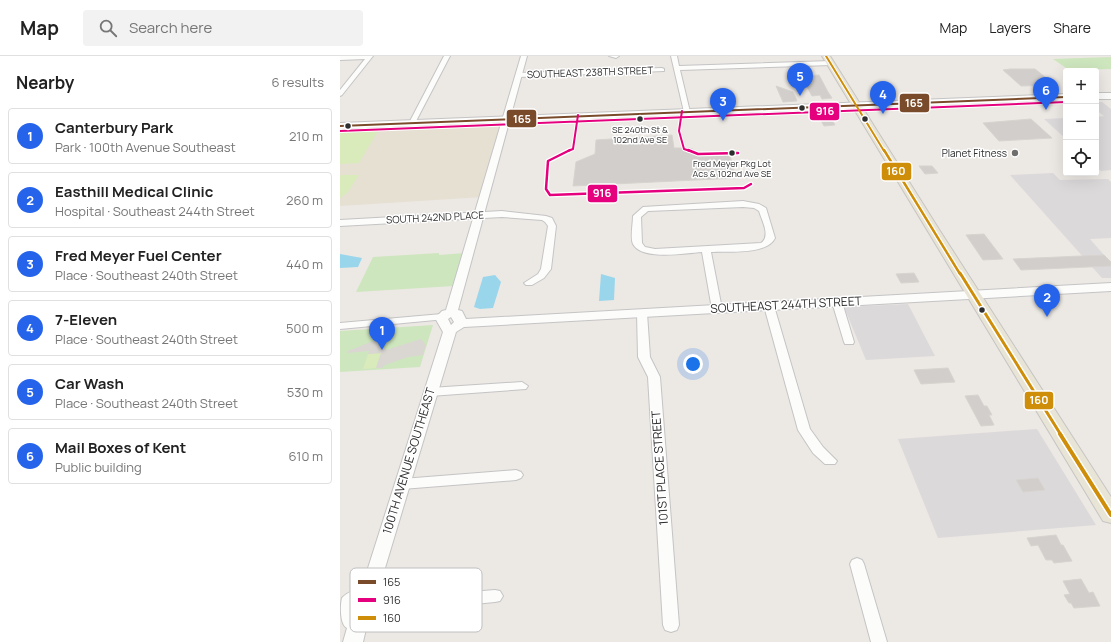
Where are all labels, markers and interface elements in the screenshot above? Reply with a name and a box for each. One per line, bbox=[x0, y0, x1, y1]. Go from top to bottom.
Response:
search box bbox=[83, 10, 363, 46]
text: Map bbox=[20, 15, 59, 41]
icon: search bbox=[97, 17, 119, 39]
text: Search here bbox=[129, 17, 212, 38]
text: Map bbox=[939, 18, 967, 37]
text: Layers bbox=[989, 18, 1031, 37]
text: Share bbox=[1053, 18, 1091, 37]
street label: SOUTHEAST 238TH STREET bbox=[527, 63, 654, 81]
pin: 5 bbox=[787, 63, 813, 96]
map controls bbox=[1063, 68, 1099, 176]
button: + bbox=[1063, 68, 1099, 104]
text: Nearby bbox=[16, 71, 74, 94]
text: 6 results bbox=[272, 73, 324, 91]
pin: 6 bbox=[1033, 77, 1059, 110]
pin: 4 bbox=[870, 81, 896, 114]
pin: 3 bbox=[710, 88, 736, 121]
line badge: 165 bbox=[899, 93, 930, 113]
text: 165 bbox=[905, 95, 923, 110]
line badge: 916 bbox=[809, 102, 840, 121]
unlabelled marker bbox=[797, 103, 807, 113]
text: 916 bbox=[816, 103, 834, 118]
button: − bbox=[1063, 104, 1099, 140]
line badge: 165 bbox=[506, 109, 537, 128]
text: 165 bbox=[513, 111, 531, 126]
marker: SE 240th St & 102nd Ave SE bbox=[635, 114, 645, 124]
unlabelled marker bbox=[860, 114, 870, 124]
text: Canterbury Park bbox=[55, 117, 173, 138]
unlabelled marker bbox=[343, 121, 353, 131]
place label: SE 240th St & 102nd Ave SE bbox=[612, 123, 668, 146]
text: 1 bbox=[27, 127, 33, 145]
text: 210 m bbox=[289, 127, 323, 145]
text: Park · 100th Avenue Southeast bbox=[55, 138, 236, 156]
button: locate bbox=[1063, 140, 1099, 176]
place label: Planet Fitness bbox=[942, 146, 1007, 160]
marker: Fred Meyer Pkg Lot Acs & 102nd Ave SE bbox=[727, 148, 737, 158]
marker: Planet Fitness bbox=[1010, 148, 1020, 158]
place label: Fred Meyer Pkg Lot Acs & 102nd Ave SE bbox=[693, 157, 772, 180]
line badge: 160 bbox=[881, 162, 912, 181]
text: 160 bbox=[887, 163, 905, 178]
text: Easthill Medical Clinic bbox=[55, 181, 213, 202]
line badge: 916 bbox=[587, 184, 618, 203]
text: 916 bbox=[593, 185, 611, 200]
text: 2 bbox=[26, 191, 34, 209]
text: 260 m bbox=[286, 191, 323, 209]
text: Hospital · Southeast 244th Street bbox=[55, 202, 255, 220]
street label: SOUTH 242ND PLACE bbox=[386, 207, 485, 227]
text: Fred Meyer Fuel Center bbox=[55, 245, 222, 266]
text: 3 bbox=[26, 255, 34, 273]
text: 440 m bbox=[286, 255, 323, 273]
text: Place · Southeast 240th Street bbox=[55, 266, 238, 284]
pin: 2 bbox=[1034, 284, 1060, 317]
street label: SOUTHEAST 244TH STREET bbox=[710, 292, 863, 317]
unlabelled marker bbox=[977, 305, 987, 315]
text: 7-Eleven bbox=[55, 309, 117, 330]
pin: 1 bbox=[369, 317, 395, 350]
text: 4 bbox=[26, 319, 34, 337]
text: 500 m bbox=[286, 319, 323, 337]
text: Place · Southeast 240th Street bbox=[55, 330, 238, 348]
your location bbox=[683, 354, 703, 374]
text: Car Wash bbox=[55, 373, 124, 394]
text: 5 bbox=[26, 383, 34, 401]
text: 530 m bbox=[287, 383, 323, 401]
street label: 100TH AVENUE SOUTHEAST bbox=[378, 385, 439, 536]
line badge: 160 bbox=[1024, 391, 1054, 410]
text: 160 bbox=[1030, 392, 1048, 407]
text: Place · Southeast 240th Street bbox=[55, 394, 238, 412]
street label: 101ST PLACE STREET bbox=[647, 409, 672, 526]
text: Mail Boxes of Kent bbox=[55, 437, 186, 458]
text: 6 bbox=[26, 447, 34, 465]
text: 610 m bbox=[289, 447, 323, 465]
text: Public building bbox=[55, 458, 142, 476]
legend bbox=[350, 568, 482, 632]
text: 165 bbox=[383, 574, 400, 589]
text: 916 bbox=[383, 592, 401, 607]
text: 160 bbox=[383, 610, 401, 625]

